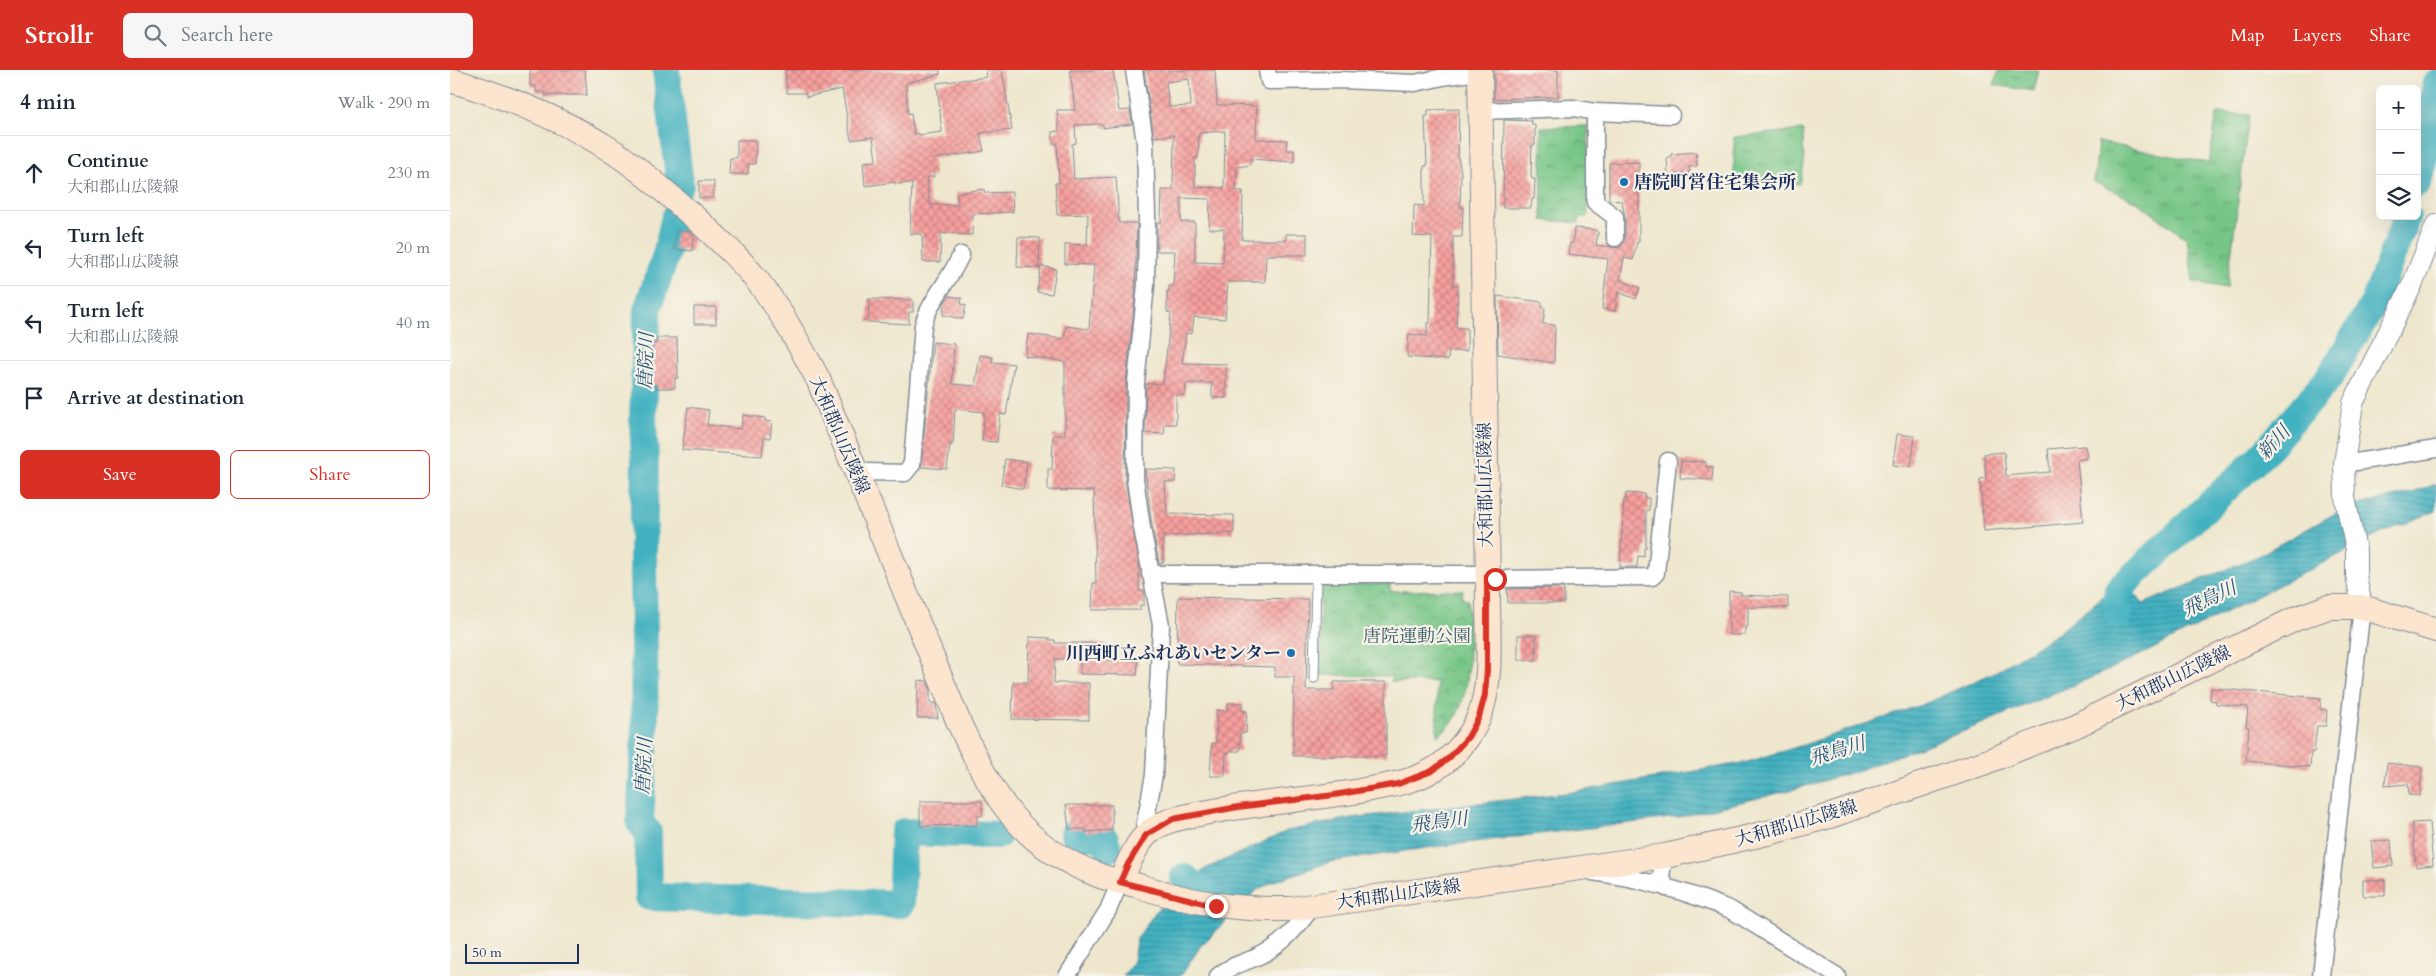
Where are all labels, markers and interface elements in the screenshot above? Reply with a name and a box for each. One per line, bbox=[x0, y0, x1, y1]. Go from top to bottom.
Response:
search box bbox=[123, 13, 473, 58]
text: Strollr bbox=[25, 19, 93, 52]
icon: search bbox=[141, 21, 169, 49]
text: Search here bbox=[181, 22, 273, 48]
text: Map bbox=[2230, 23, 2265, 48]
text: Layers bbox=[2293, 23, 2342, 48]
text: Share bbox=[2370, 23, 2411, 48]
map controls bbox=[2376, 85, 2421, 220]
button: + bbox=[2376, 85, 2421, 130]
text: 4 min bbox=[20, 88, 76, 117]
text: Walk · 290 m bbox=[338, 92, 430, 114]
button: − bbox=[2376, 130, 2421, 175]
text: Continue bbox=[67, 148, 149, 174]
icon: ahead bbox=[20, 159, 48, 187]
text: 230 m bbox=[388, 162, 430, 184]
place label: 唐院町営住宅集会所 bbox=[1634, 170, 1796, 195]
button: layers bbox=[2376, 175, 2421, 220]
text: 大和郡山広陵線 bbox=[67, 176, 179, 198]
marker: 唐院町営住宅集会所 bbox=[1618, 176, 1630, 188]
text: Turn left bbox=[67, 223, 144, 249]
icon: left bbox=[20, 234, 48, 262]
text: 20 m bbox=[396, 237, 430, 259]
text: 大和郡山広陵線 bbox=[67, 251, 179, 273]
text: Turn left bbox=[67, 298, 144, 324]
icon: left bbox=[20, 309, 48, 337]
text: 40 m bbox=[396, 312, 430, 334]
text: 大和郡山広陵線 bbox=[67, 326, 179, 348]
water label: 唐院川 bbox=[632, 330, 660, 390]
street label: 大和郡山広陵線 bbox=[803, 372, 876, 498]
icon: arrive bbox=[20, 384, 48, 412]
text: Arrive at destination bbox=[67, 385, 244, 411]
water label: 新川 bbox=[2251, 418, 2297, 465]
street label: 大和郡山広陵線 bbox=[1472, 422, 1499, 548]
button: Save bbox=[20, 450, 220, 499]
button: Share bbox=[230, 450, 430, 499]
route start bbox=[1484, 568, 1507, 591]
water label: 飛鳥川 bbox=[2178, 574, 2243, 623]
park label: 唐院運動公園 bbox=[1363, 624, 1471, 649]
street label: 大和郡山広陵線 bbox=[2111, 640, 2235, 717]
place label: 川西町立ふれあいセンター bbox=[1066, 641, 1281, 666]
marker: 川西町立ふれあいセンター bbox=[1285, 647, 1297, 659]
water label: 飛鳥川 bbox=[1806, 730, 1870, 772]
water label: 唐院川 bbox=[630, 735, 659, 795]
street label: 大和郡山広陵線 bbox=[1732, 794, 1860, 853]
water label: 飛鳥川 bbox=[1409, 805, 1471, 838]
street label: 大和郡山広陵線 bbox=[1334, 873, 1462, 916]
route end bbox=[1205, 895, 1228, 918]
scale bar bbox=[465, 941, 579, 964]
text: 50 m bbox=[472, 943, 502, 962]

